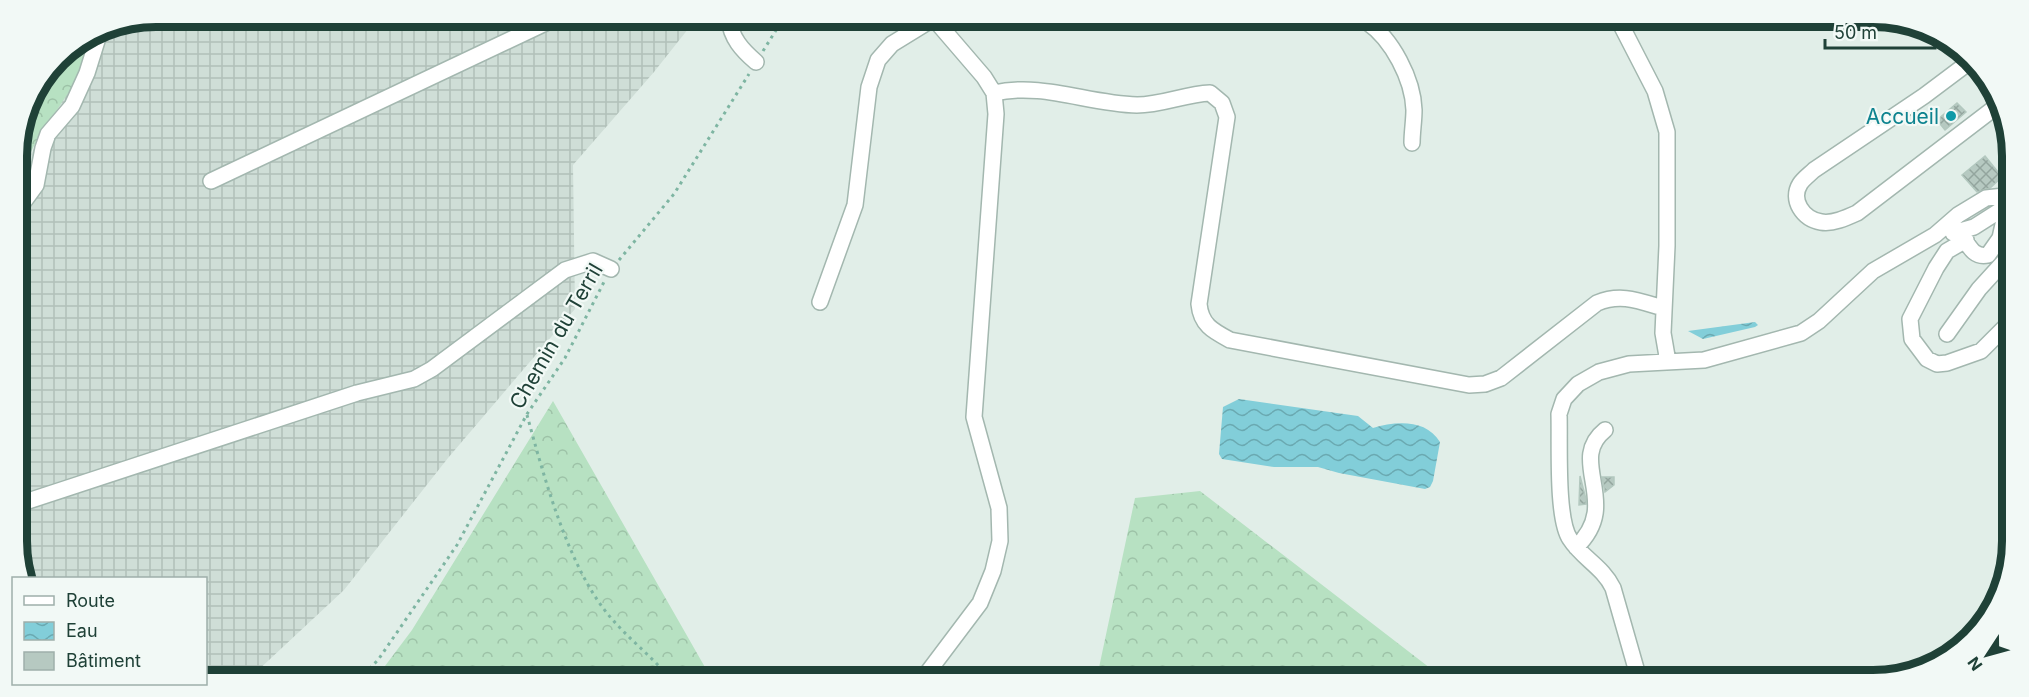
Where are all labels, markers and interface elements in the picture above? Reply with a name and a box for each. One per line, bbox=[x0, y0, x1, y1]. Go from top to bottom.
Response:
scale bar bbox=[1825, 12, 1934, 50]
text: 50 m bbox=[1834, 22, 1877, 43]
place label: Accueil bbox=[1866, 104, 1939, 129]
marker: Accueil bbox=[1944, 109, 1958, 123]
street label: Chemin du Terril bbox=[504, 259, 608, 413]
legend bbox=[12, 577, 207, 685]
text: Route bbox=[66, 590, 115, 611]
text: Eau bbox=[66, 620, 98, 641]
north arrow bbox=[1957, 625, 2017, 685]
text: Bâtiment bbox=[66, 650, 141, 671]
text: N bbox=[1963, 653, 1987, 675]

